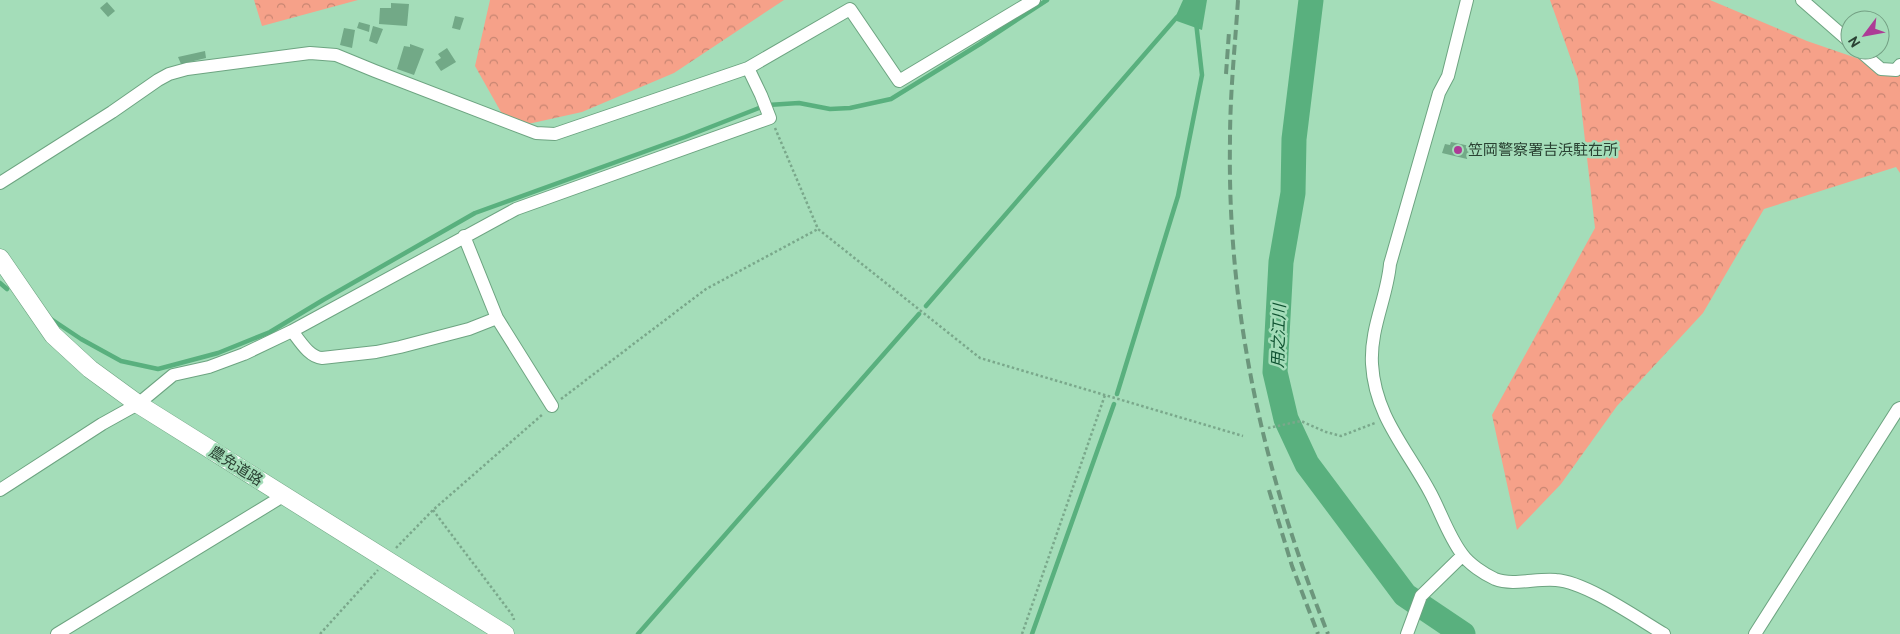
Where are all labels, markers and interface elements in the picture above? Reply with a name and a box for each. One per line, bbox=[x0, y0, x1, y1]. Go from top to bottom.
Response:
north arrow bbox=[1840, 10, 1890, 60]
text: N bbox=[1845, 32, 1865, 50]
place label: 笠岡警察署吉浜駐在所 bbox=[1468, 142, 1618, 161]
marker: 笠岡警察署吉浜駐在所 bbox=[1452, 144, 1464, 156]
water label: 用之江川 bbox=[1269, 302, 1291, 368]
street label: 農免道路 bbox=[205, 443, 266, 491]

